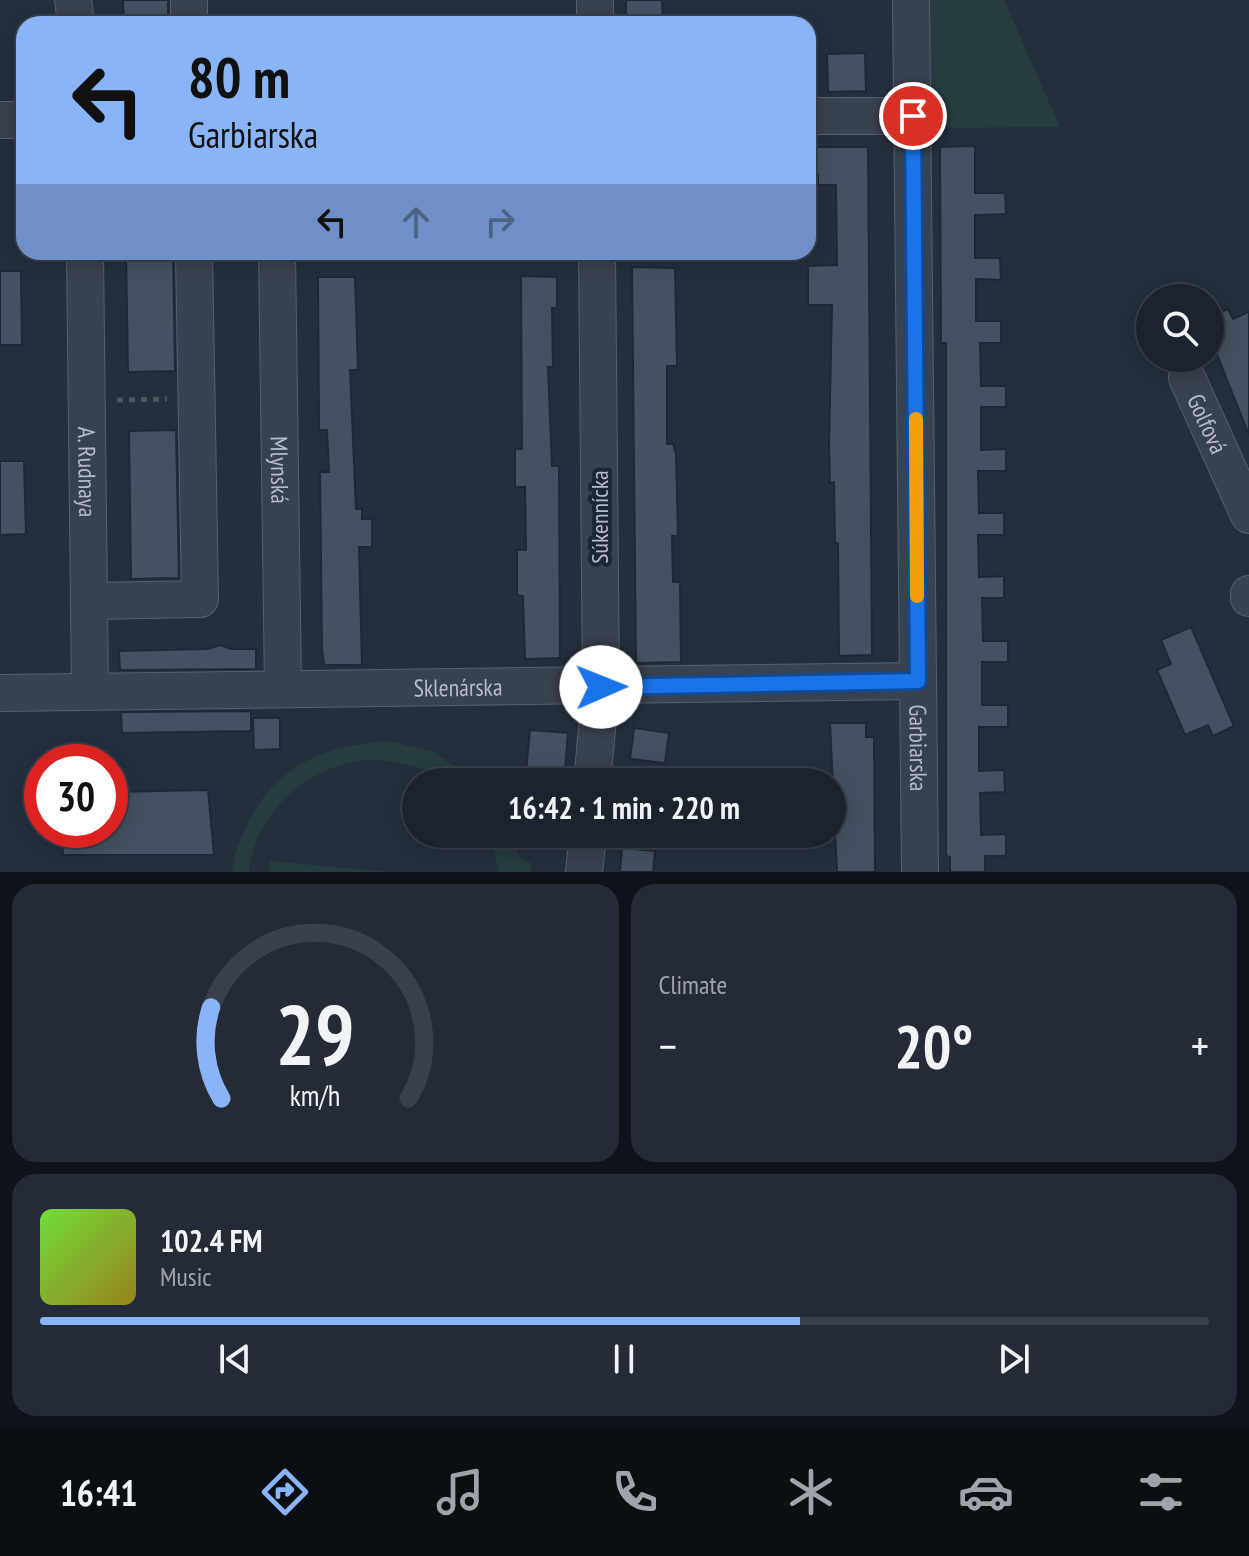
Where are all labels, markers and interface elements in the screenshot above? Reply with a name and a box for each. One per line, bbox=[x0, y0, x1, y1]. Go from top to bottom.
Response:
text: 80 m bbox=[188, 41, 290, 113]
icon: left bbox=[56, 48, 160, 152]
pin bbox=[879, 82, 947, 150]
icon: arrive bbox=[891, 94, 935, 138]
text: Garbiarska bbox=[188, 111, 318, 158]
icon: left bbox=[310, 200, 354, 244]
icon: ahead bbox=[394, 200, 438, 244]
icon: right bbox=[478, 200, 522, 244]
map controls bbox=[1136, 284, 1224, 372]
button: search bbox=[1136, 284, 1224, 372]
street label: Golfová bbox=[1181, 389, 1235, 459]
street label: A. Rudnaya bbox=[71, 426, 104, 518]
street label: Mlynská bbox=[264, 436, 296, 504]
street label: Súkennícka bbox=[584, 470, 615, 564]
position arrow bbox=[559, 645, 643, 729]
street label: Sklenárska bbox=[413, 671, 503, 703]
street label: Garbiarska bbox=[903, 704, 935, 792]
speed limit sign: 30 bbox=[24, 744, 128, 848]
text: 16:42 · 1 min · 220 m bbox=[508, 788, 740, 827]
text: Climate bbox=[659, 968, 727, 1001]
text: 29 bbox=[275, 980, 355, 1088]
text: 20° bbox=[894, 1007, 973, 1085]
text: − bbox=[659, 1017, 677, 1074]
text: + bbox=[1191, 1017, 1209, 1074]
text: km/h bbox=[290, 1077, 341, 1114]
text: 102.4 FM bbox=[160, 1221, 262, 1260]
text: Music bbox=[160, 1260, 212, 1293]
icon: previous bbox=[213, 1337, 257, 1381]
icon: pause bbox=[602, 1337, 646, 1381]
icon: next bbox=[992, 1337, 1036, 1381]
icon: directions bbox=[257, 1464, 313, 1520]
icon: music bbox=[432, 1464, 488, 1520]
icon: phone bbox=[607, 1464, 663, 1520]
icon: climate bbox=[783, 1464, 839, 1520]
icon: car bbox=[958, 1464, 1014, 1520]
icon: filters bbox=[1133, 1464, 1189, 1520]
text: 16:41 bbox=[60, 1469, 138, 1516]

